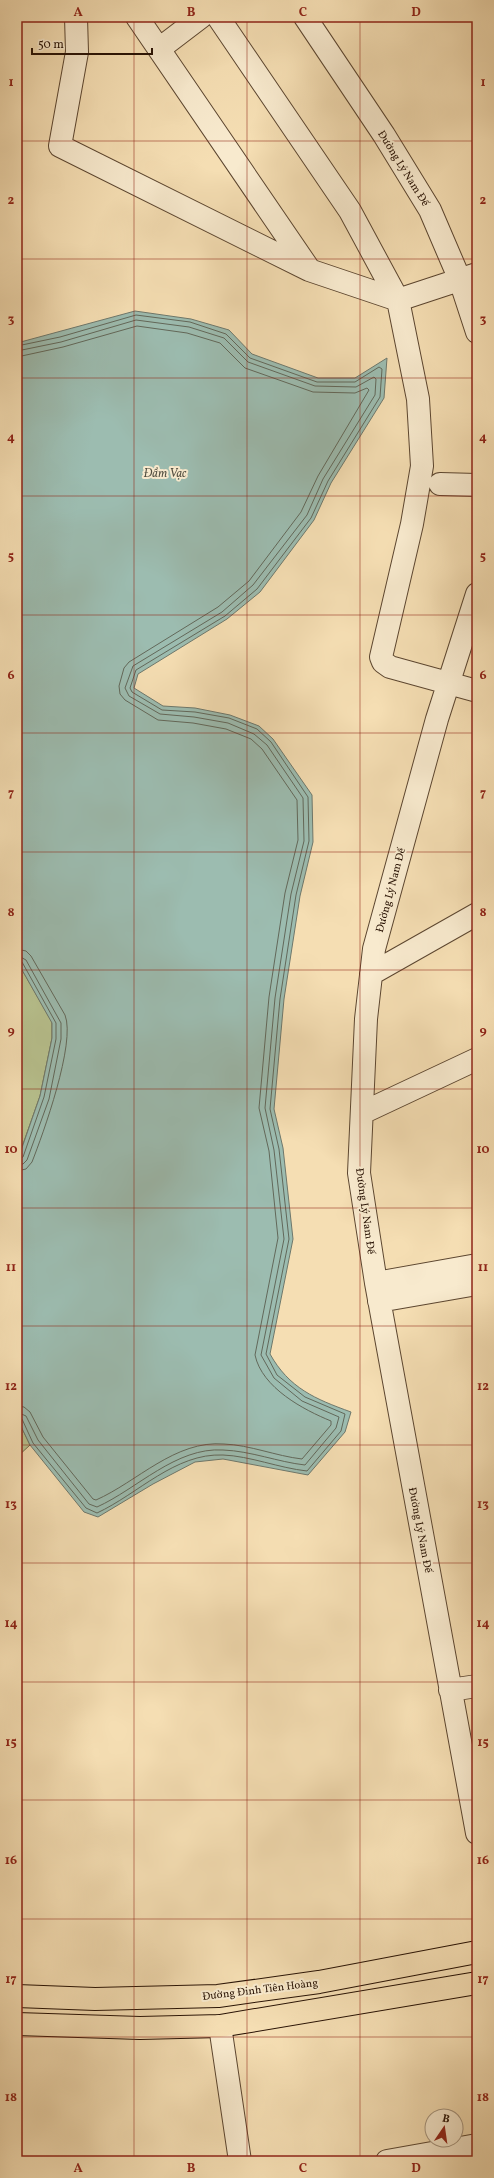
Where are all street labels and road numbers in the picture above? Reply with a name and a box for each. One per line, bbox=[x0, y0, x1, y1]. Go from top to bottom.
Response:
street label: Đường Lý Nam Đế bbox=[373, 128, 433, 210]
street label: Đường Lý Nam Đế bbox=[373, 846, 410, 934]
street label: Đường Lý Nam Đế bbox=[351, 1167, 378, 1256]
street label: Đường Lý Nam Đế bbox=[404, 1486, 435, 1575]
street label: Đường Đinh Tiên Hoàng bbox=[202, 1976, 319, 2005]

